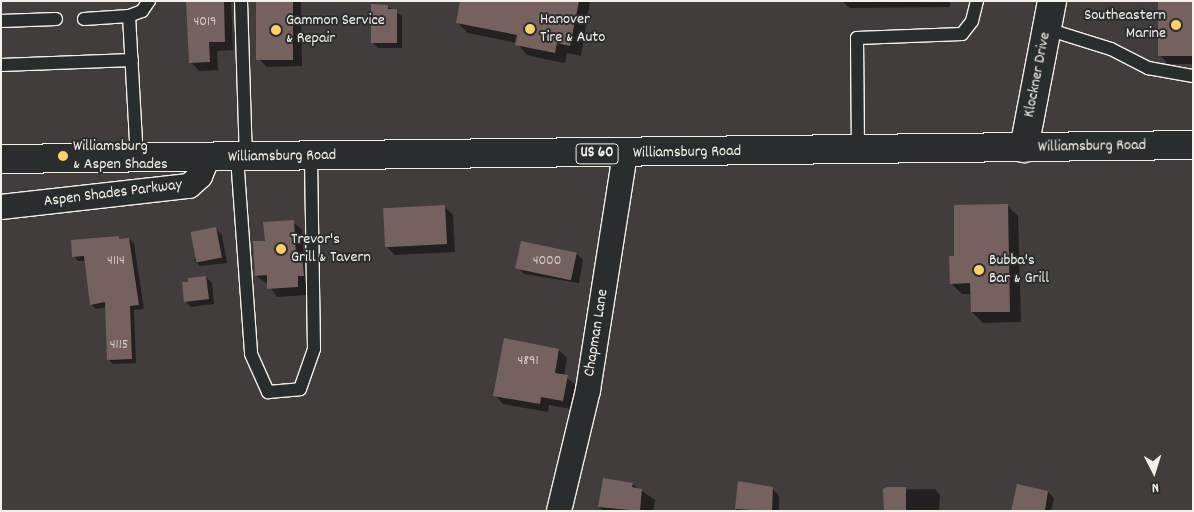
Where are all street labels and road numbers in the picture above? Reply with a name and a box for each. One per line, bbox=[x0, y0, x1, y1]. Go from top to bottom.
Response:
street label: Klockner Drive bbox=[1020, 31, 1056, 119]
street label: Williamsburg Road bbox=[1038, 136, 1146, 158]
road number: US 60 bbox=[574, 142, 620, 166]
street label: Williamsburg Road bbox=[633, 142, 741, 164]
street label: Williamsburg Road bbox=[228, 146, 336, 168]
street label: Aspen Shades Parkway bbox=[43, 176, 183, 212]
street label: Chapman Lane bbox=[581, 288, 613, 378]

